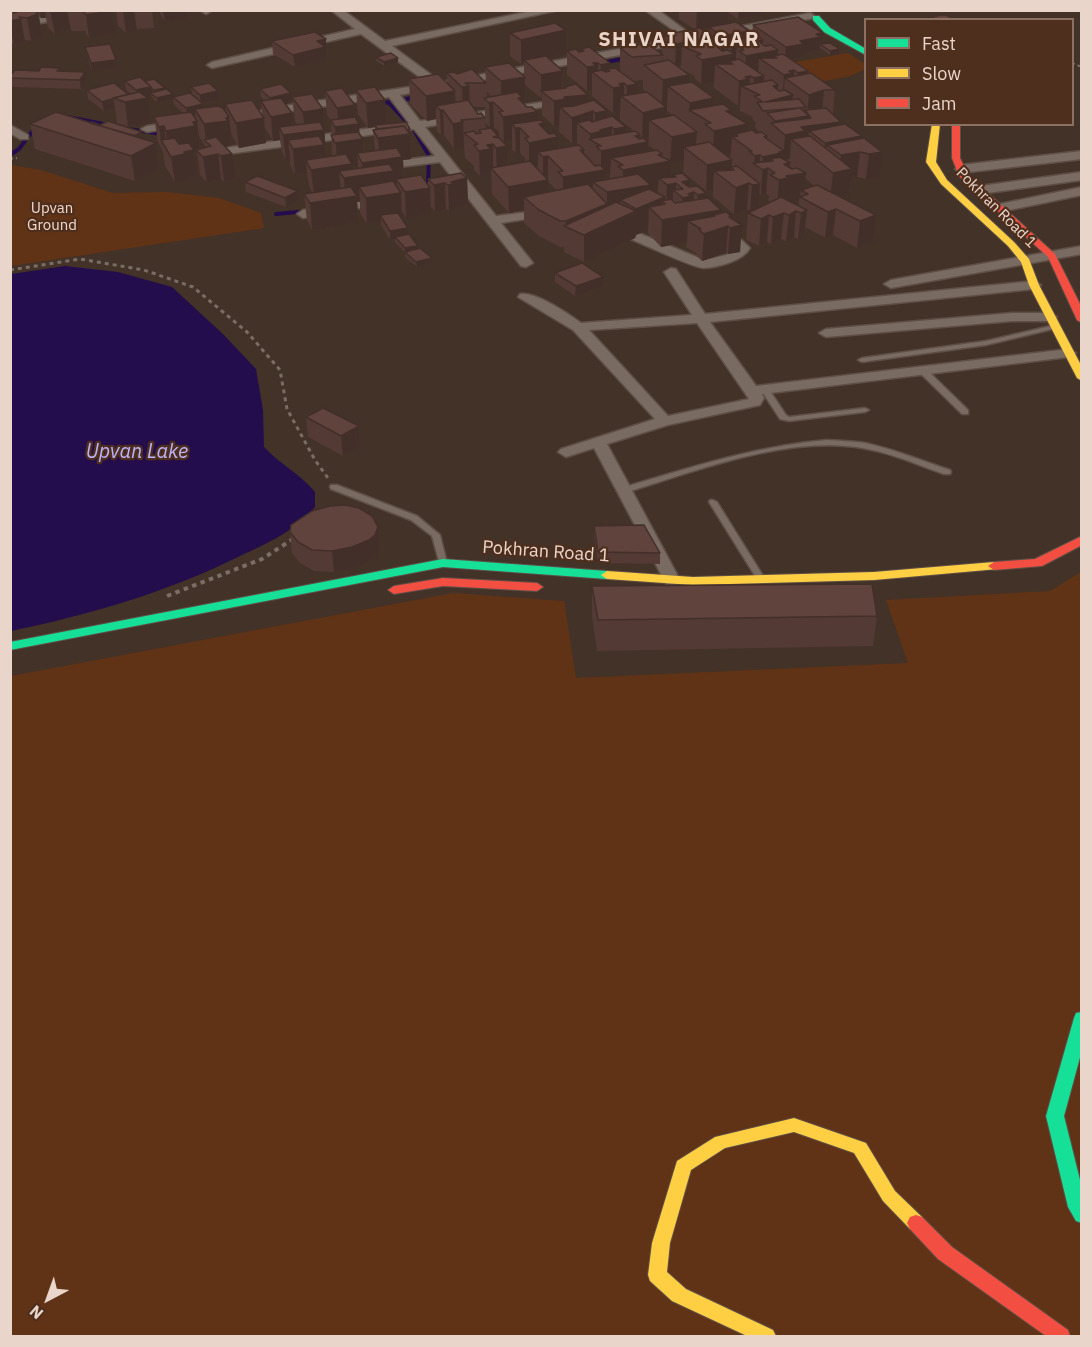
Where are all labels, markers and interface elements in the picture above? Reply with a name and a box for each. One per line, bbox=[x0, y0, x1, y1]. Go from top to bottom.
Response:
legend bbox=[864, 18, 1074, 126]
district label: SHIVAI NAGAR bbox=[598, 28, 760, 52]
text: Fast bbox=[922, 32, 956, 55]
text: Slow bbox=[922, 62, 961, 85]
text: Jam bbox=[922, 92, 957, 115]
street label: Pokhran Road 1 bbox=[952, 164, 1040, 252]
park label: Upvan Ground bbox=[27, 200, 77, 235]
water label: Upvan Lake bbox=[86, 440, 188, 464]
street label: Pokhran Road 1 bbox=[482, 537, 610, 567]
north arrow bbox=[18, 1269, 78, 1329]
text: N bbox=[25, 1301, 47, 1324]

